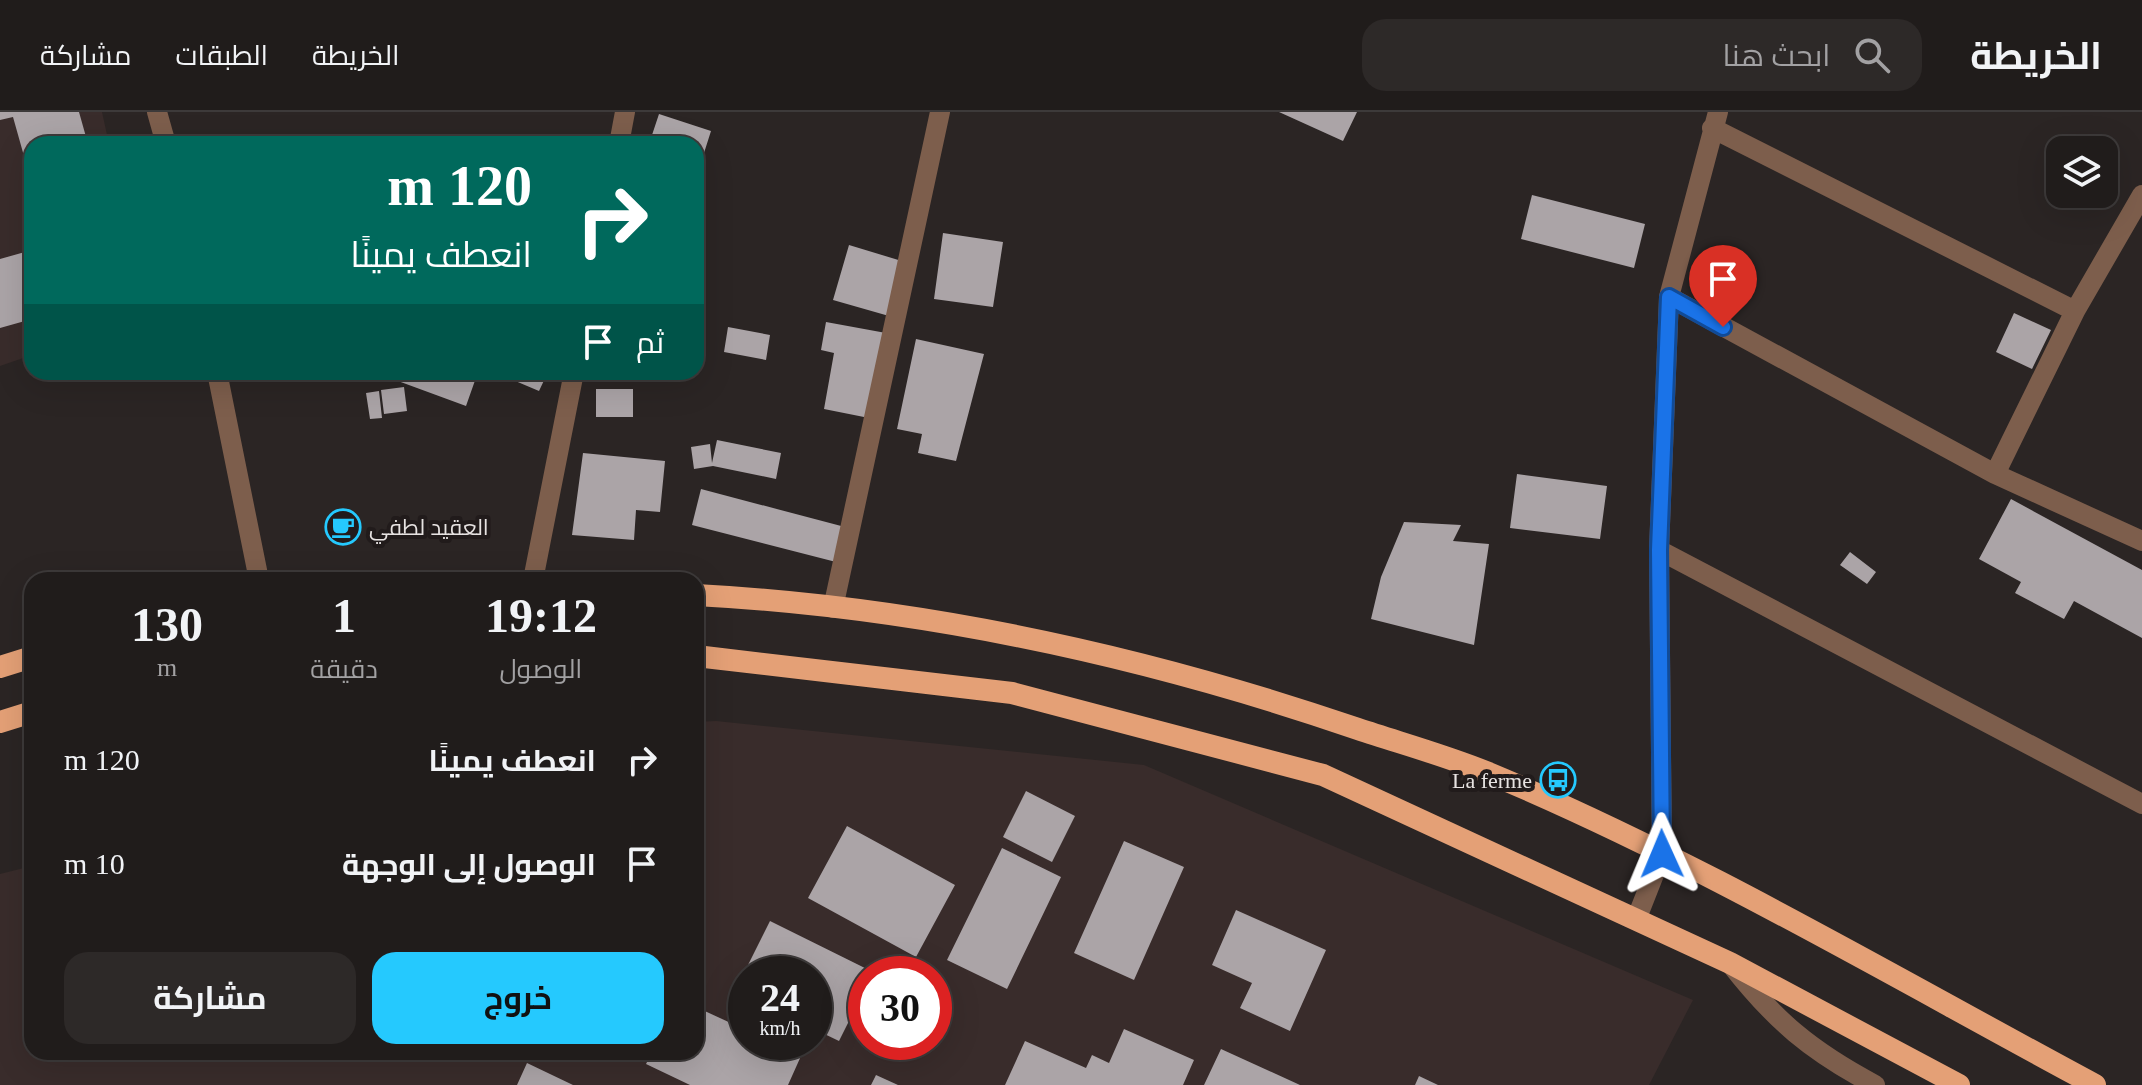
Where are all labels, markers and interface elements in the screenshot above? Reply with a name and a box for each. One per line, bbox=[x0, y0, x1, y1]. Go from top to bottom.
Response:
search box bbox=[1362, 19, 1922, 91]
icon: search bbox=[1850, 33, 1894, 77]
text: الخريطة bbox=[1970, 35, 2102, 77]
text: ابحث هنا bbox=[1723, 39, 1830, 72]
text: مشاركة bbox=[40, 40, 131, 71]
text: الطبقات bbox=[175, 40, 268, 71]
text: الخريطة bbox=[312, 40, 399, 71]
map controls bbox=[2046, 136, 2118, 208]
button: layers bbox=[2046, 136, 2118, 208]
text: 120 m bbox=[387, 155, 532, 217]
icon: right bbox=[560, 168, 664, 272]
text: انعطف يمينًا bbox=[350, 235, 532, 275]
pin bbox=[1689, 245, 1757, 327]
icon: arrive bbox=[1701, 257, 1745, 301]
icon: arrive bbox=[576, 320, 620, 364]
text: ثم bbox=[636, 326, 664, 359]
cafe icon: العقيد لطفي bbox=[324, 508, 362, 546]
place label: العقيد لطفي bbox=[369, 515, 489, 544]
text: 1 bbox=[332, 589, 356, 642]
text: 19:12 bbox=[485, 589, 597, 642]
text: 130 bbox=[131, 598, 203, 651]
text: m bbox=[157, 653, 177, 682]
text: دقيقة bbox=[310, 655, 378, 684]
text: الوصول bbox=[499, 655, 582, 684]
icon: right bbox=[620, 738, 664, 782]
text: 120 m bbox=[64, 743, 140, 776]
text: انعطف يمينًا bbox=[429, 744, 596, 777]
bus stop icon: La ferme bbox=[1539, 761, 1577, 799]
place label: La ferme bbox=[1452, 768, 1532, 793]
position arrow bbox=[1620, 812, 1704, 896]
icon: arrive bbox=[620, 842, 664, 886]
text: 10 m bbox=[64, 847, 125, 880]
text: الوصول إلى الوجهة bbox=[342, 848, 596, 881]
button: مشاركة bbox=[64, 952, 356, 1044]
button: خروج bbox=[372, 952, 664, 1044]
speed limit sign: 30 bbox=[848, 956, 952, 1060]
text: 24 bbox=[760, 975, 800, 1020]
text: km/h bbox=[759, 1017, 801, 1039]

